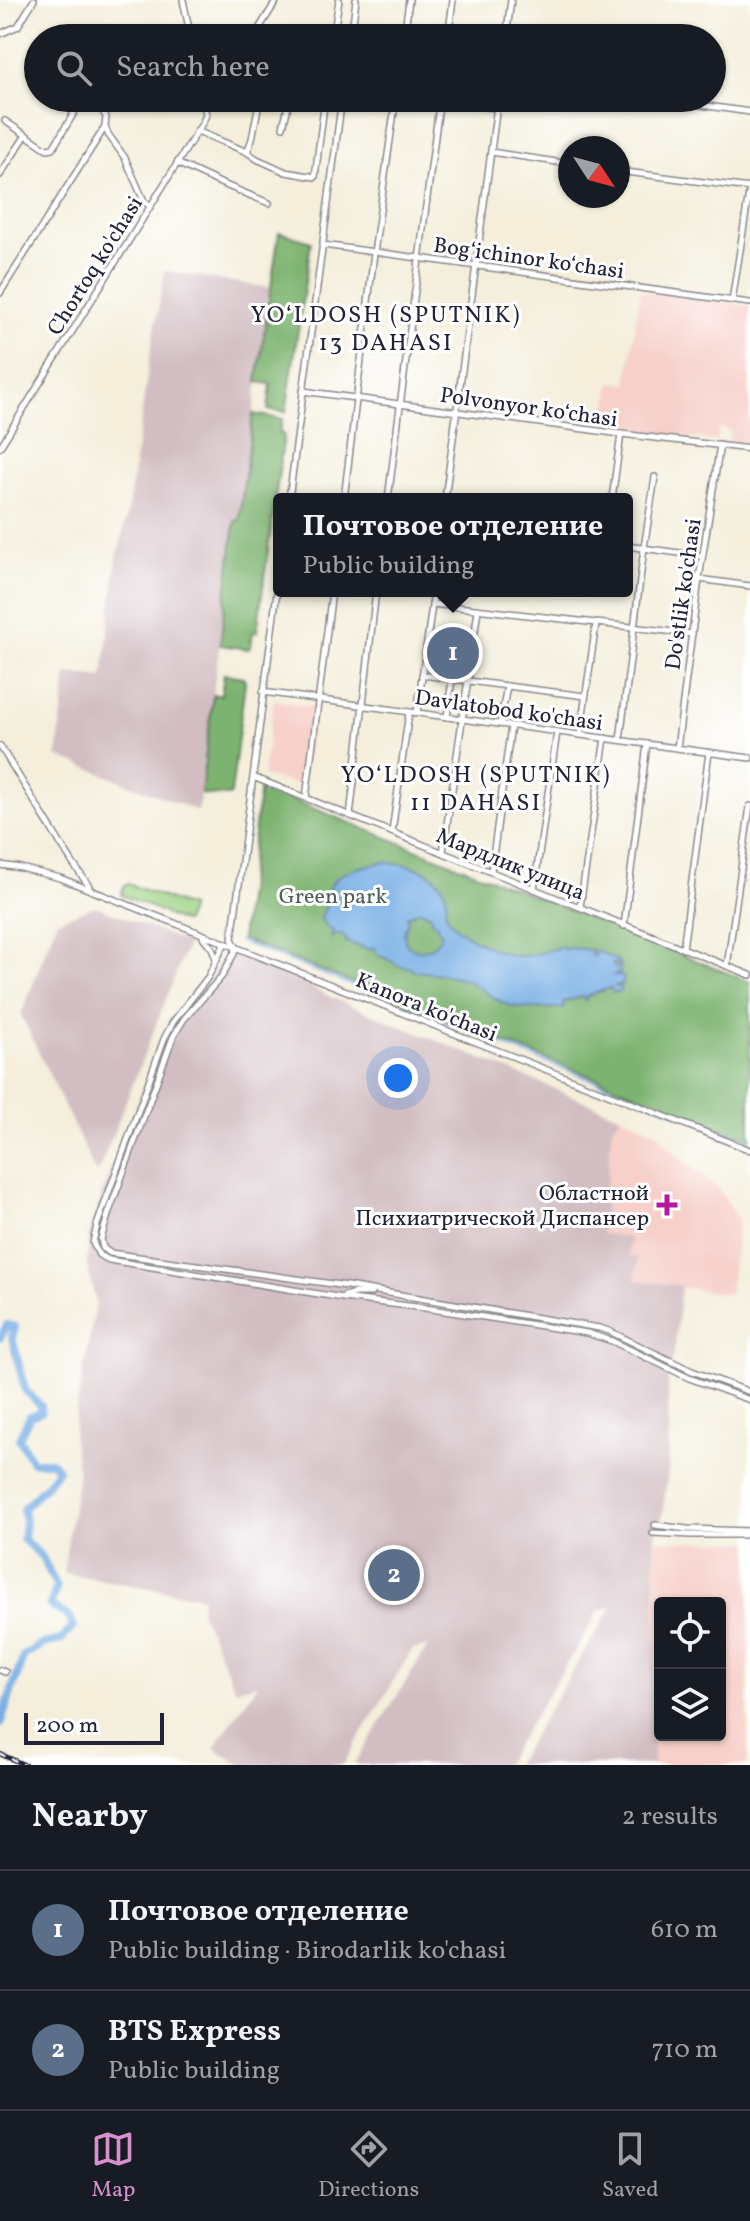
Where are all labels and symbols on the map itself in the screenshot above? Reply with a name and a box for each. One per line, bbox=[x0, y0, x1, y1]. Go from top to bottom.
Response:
north arrow bbox=[558, 136, 630, 208]
street label: Chortoq ko'chasi bbox=[41, 191, 151, 342]
street label: Bogʻichinor koʻchasi bbox=[431, 231, 626, 288]
district label: YO‘LDOSH (SPUTNIK) 13 DAHASI bbox=[250, 299, 522, 361]
street label: Polvonyor koʻchasi bbox=[438, 381, 619, 436]
street label: Do'stlik ko'chasi bbox=[658, 516, 710, 672]
pin: 1 bbox=[427, 623, 479, 683]
street label: Davlatobod ko'chasi bbox=[412, 683, 605, 740]
district label: YO‘LDOSH (SPUTNIK) 11 DAHASI bbox=[340, 759, 612, 821]
street label: Мардлик улица bbox=[431, 821, 589, 909]
park label: Green park bbox=[279, 882, 387, 913]
street label: Kanora ko'chasi bbox=[351, 966, 502, 1051]
your location bbox=[378, 1058, 418, 1098]
place label: Областной Психиатрической Диспансер bbox=[355, 1179, 649, 1235]
marker: Областной Психиатрической Диспансер bbox=[656, 1194, 678, 1216]
pin: 2 bbox=[368, 1545, 420, 1605]
scale bar bbox=[24, 1709, 164, 1745]

